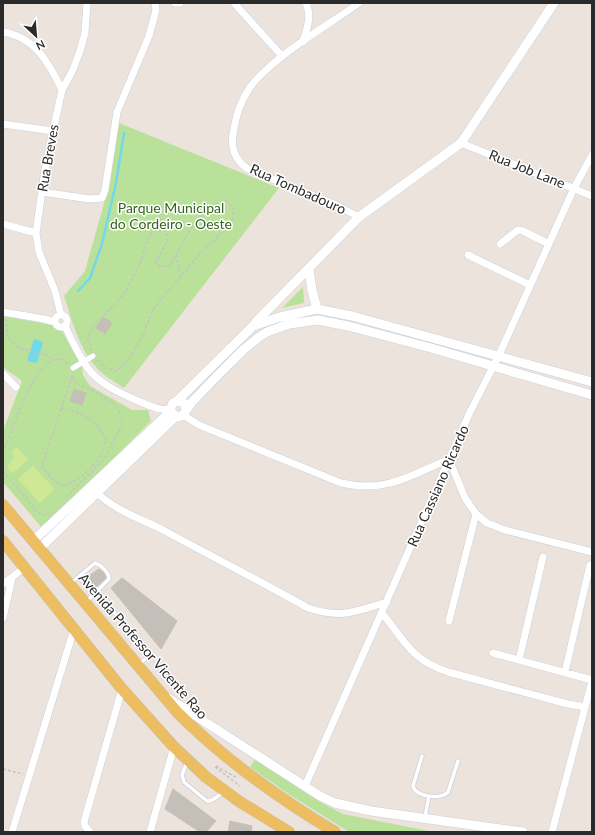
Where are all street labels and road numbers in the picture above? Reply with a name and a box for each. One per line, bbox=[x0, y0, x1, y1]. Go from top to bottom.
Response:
street label: Rua Breves bbox=[33, 123, 62, 193]
street label: Rua Job Lane bbox=[487, 146, 568, 192]
street label: Rua Tombadouro bbox=[247, 160, 349, 217]
street label: Rua Cassiano Ricardo bbox=[403, 422, 472, 549]
street label: Avenida Professor Vicente Rao bbox=[75, 569, 211, 722]

